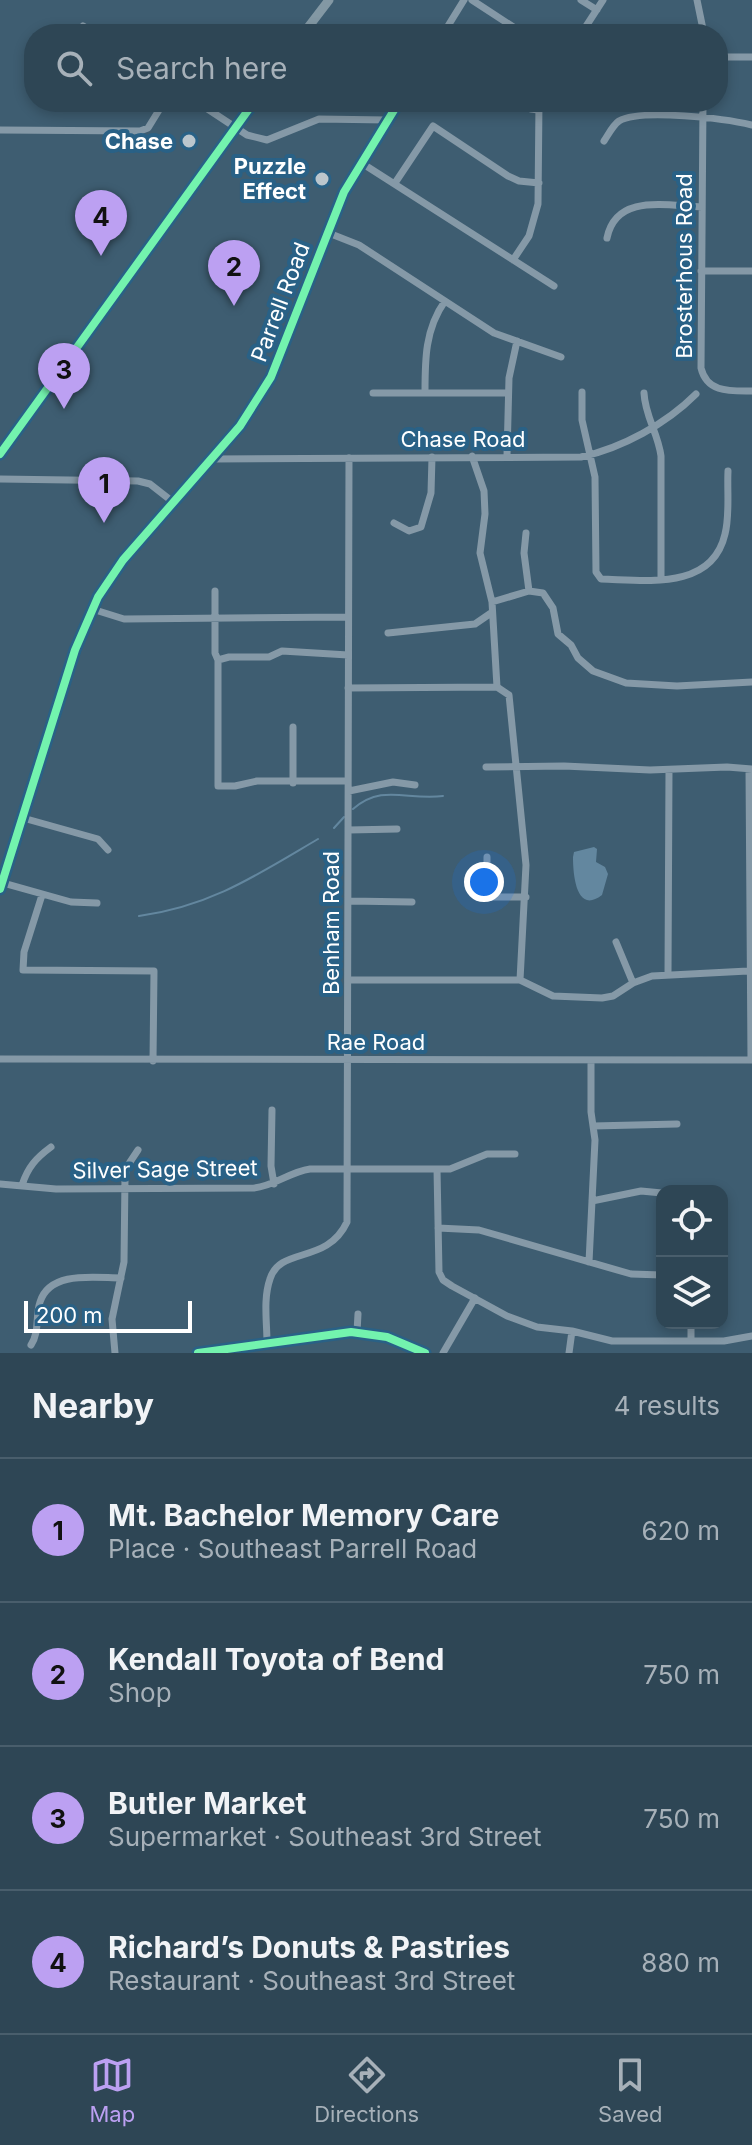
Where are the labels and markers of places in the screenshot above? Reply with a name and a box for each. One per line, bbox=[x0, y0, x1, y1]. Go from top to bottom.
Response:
place label: Chase bbox=[105, 128, 173, 154]
marker: Chase bbox=[180, 132, 198, 150]
place label: Puzzle Effect bbox=[234, 153, 306, 204]
marker: Puzzle Effect bbox=[313, 170, 331, 188]
pin: 4 bbox=[75, 190, 127, 256]
pin: 2 bbox=[208, 240, 260, 306]
pin: 3 bbox=[38, 343, 90, 409]
pin: 1 bbox=[78, 457, 130, 523]

